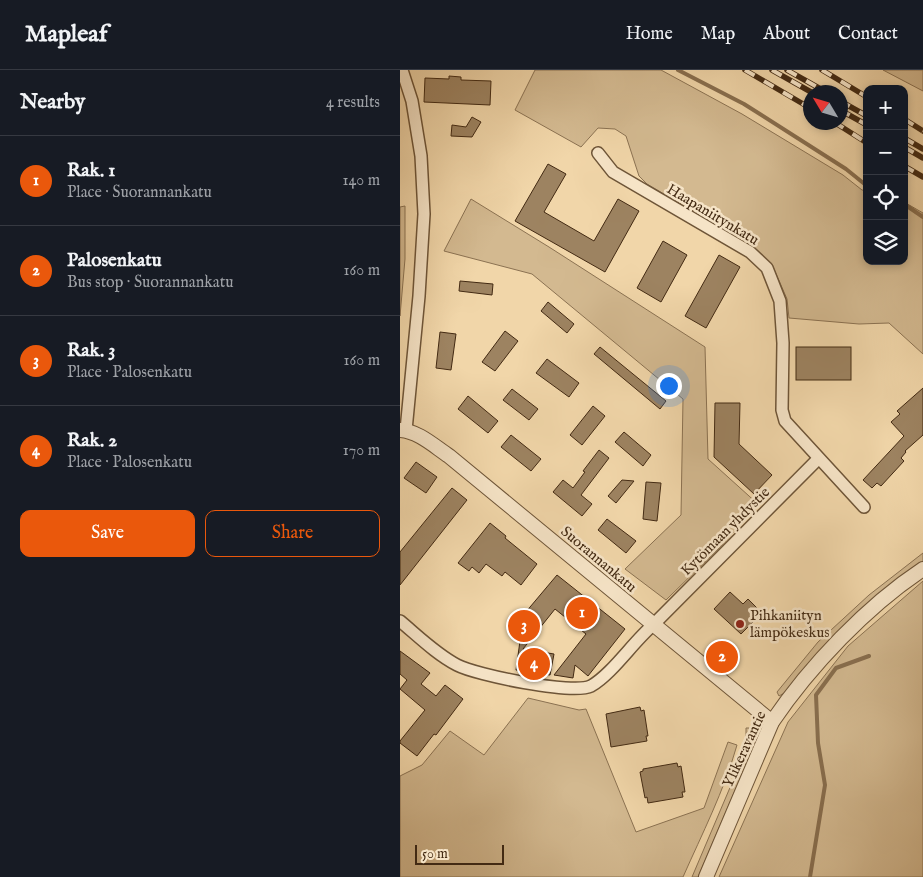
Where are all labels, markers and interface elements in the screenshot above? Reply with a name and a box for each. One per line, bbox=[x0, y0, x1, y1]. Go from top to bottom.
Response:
text: Mapleaf bbox=[25, 19, 107, 50]
text: Home bbox=[626, 23, 673, 46]
text: Map bbox=[701, 23, 735, 46]
text: About bbox=[763, 23, 810, 46]
text: Contact bbox=[838, 23, 898, 46]
north arrow bbox=[803, 85, 848, 130]
map controls bbox=[863, 85, 908, 265]
button: + bbox=[863, 85, 908, 130]
text: Nearby bbox=[20, 89, 85, 116]
text: 4 results bbox=[326, 93, 380, 113]
button: − bbox=[863, 130, 908, 175]
text: Rak. 1 bbox=[67, 159, 115, 183]
text: 1 bbox=[33, 171, 39, 191]
text: 140 m bbox=[342, 171, 380, 191]
button: locate bbox=[863, 175, 908, 220]
street label: Haapaniitynkatu bbox=[663, 179, 763, 250]
text: Place · Suorannankatu bbox=[67, 183, 212, 203]
button: layers bbox=[863, 220, 908, 265]
text: Palosenkatu bbox=[67, 249, 162, 273]
text: 2 bbox=[32, 261, 40, 281]
text: 160 m bbox=[344, 261, 380, 281]
text: Bus stop · Suorannankatu bbox=[67, 273, 233, 293]
text: Rak. 3 bbox=[67, 339, 115, 363]
text: 3 bbox=[33, 351, 39, 371]
text: 160 m bbox=[344, 351, 380, 371]
text: Place · Palosenkatu bbox=[67, 363, 192, 383]
your location bbox=[656, 373, 682, 399]
text: Rak. 2 bbox=[67, 429, 117, 453]
text: 4 bbox=[32, 441, 40, 461]
text: 170 m bbox=[343, 441, 380, 461]
text: Place · Palosenkatu bbox=[67, 453, 192, 473]
street label: Kytömaan yhdystie bbox=[677, 483, 774, 580]
button: Save bbox=[20, 510, 195, 557]
button: Share bbox=[205, 510, 380, 557]
street label: Suorannankatu bbox=[557, 522, 641, 597]
pin: 1 bbox=[566, 594, 598, 632]
place label: Pihkaniityn lämpökeskus bbox=[750, 606, 830, 642]
pin: 3 bbox=[508, 607, 540, 645]
marker: Pihkaniityn lämpökeskus bbox=[734, 618, 746, 630]
pin: 2 bbox=[706, 638, 738, 676]
pin: 4 bbox=[518, 645, 550, 683]
street label: Ylikeravantie bbox=[718, 708, 771, 791]
scale bar bbox=[415, 842, 504, 865]
text: 50 m bbox=[422, 845, 448, 863]

